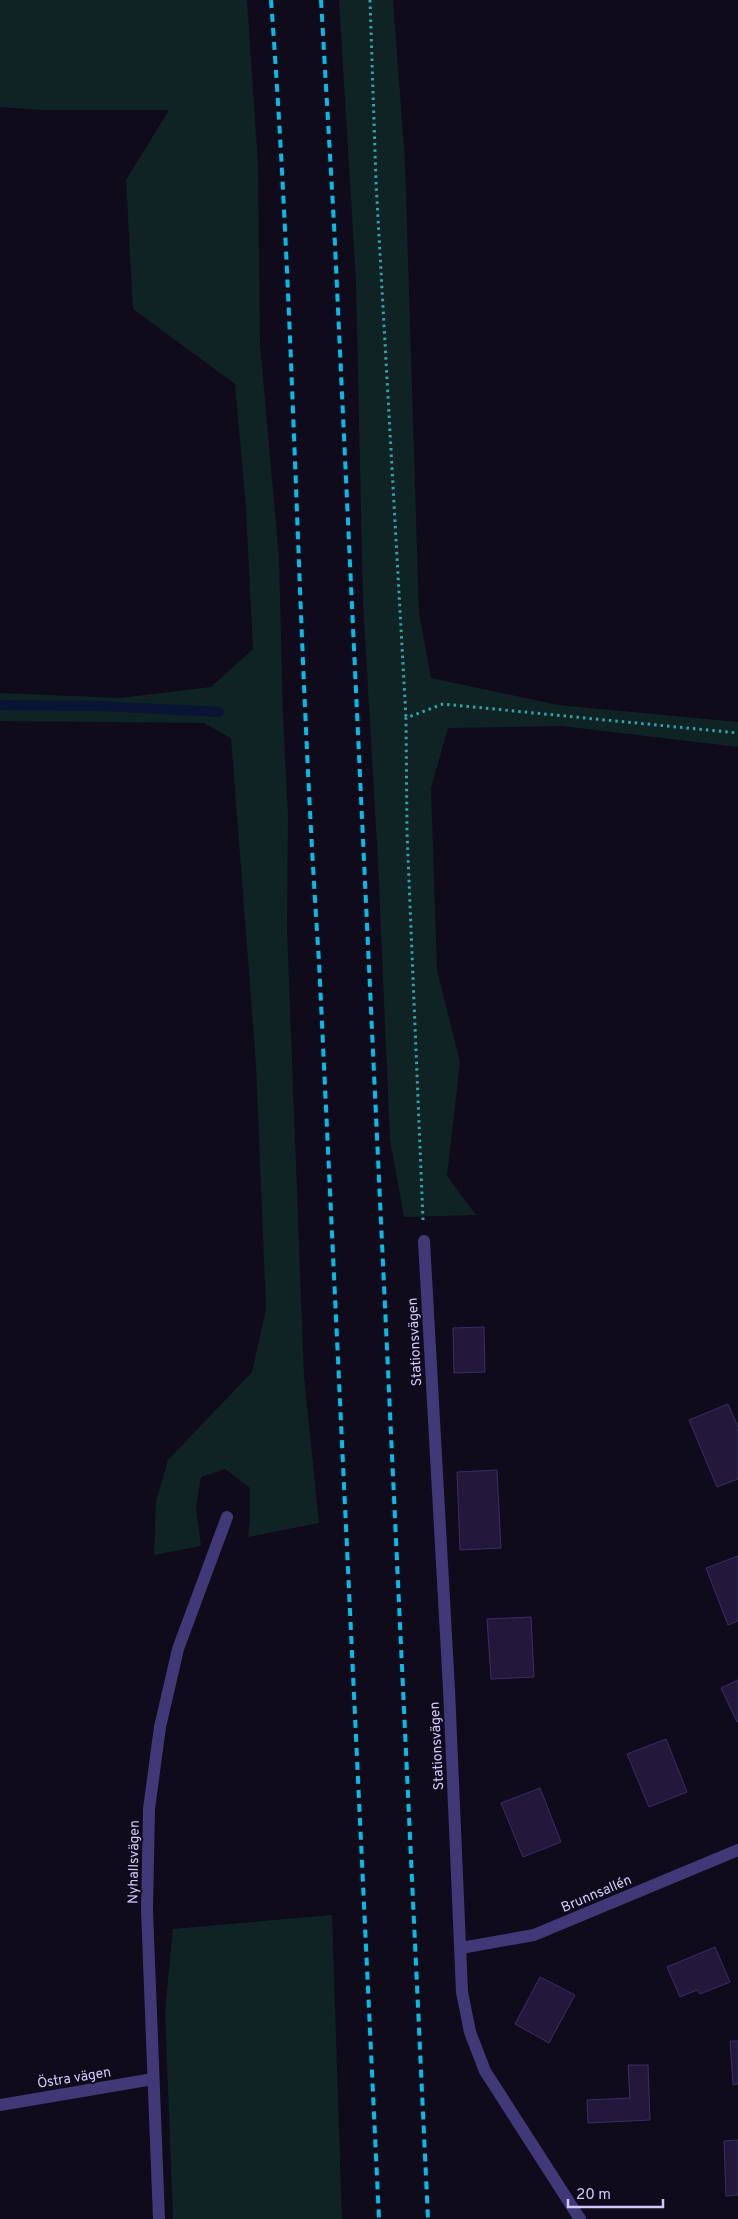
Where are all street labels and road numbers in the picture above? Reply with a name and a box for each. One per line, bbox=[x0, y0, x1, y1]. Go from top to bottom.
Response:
street label: Stationsvägen bbox=[405, 1297, 426, 1387]
street label: Stationsvägen bbox=[427, 1701, 448, 1791]
street label: Nyhallsvägen bbox=[125, 1820, 144, 1904]
street label: Brunnsallén bbox=[559, 1872, 634, 1917]
street label: Östra vägen bbox=[36, 2063, 112, 2093]

